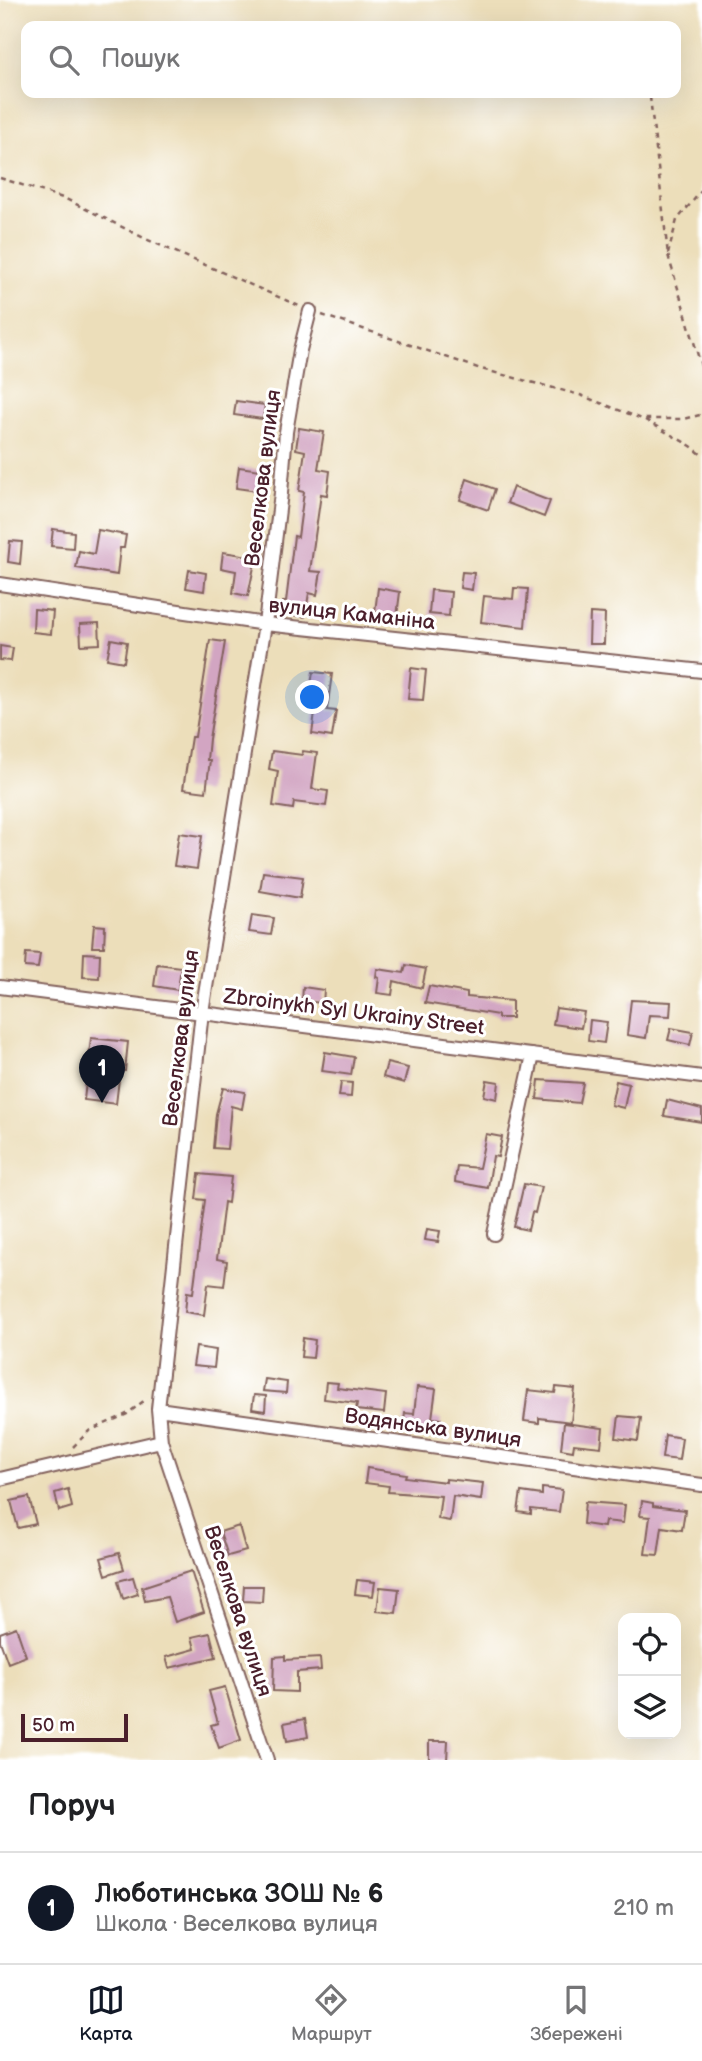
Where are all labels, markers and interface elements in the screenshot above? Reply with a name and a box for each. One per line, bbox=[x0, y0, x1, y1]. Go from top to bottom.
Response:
search box bbox=[21, 21, 681, 98]
icon: search bbox=[45, 41, 83, 79]
text: Пошук bbox=[101, 44, 180, 75]
street label: Веселкова вулиця bbox=[240, 388, 286, 568]
street label: вулиця Каманіна bbox=[267, 593, 437, 635]
your location bbox=[295, 680, 329, 714]
street label: Веселкова вулиця bbox=[158, 948, 204, 1128]
street label: Zbroinykh Syl Ukrainy Street bbox=[221, 983, 486, 1040]
pin: 1 bbox=[79, 1045, 125, 1103]
street label: Водянська вулиця bbox=[343, 1403, 523, 1453]
street label: Веселкова вулиця bbox=[199, 1522, 277, 1700]
map controls bbox=[618, 1613, 681, 1739]
button: locate bbox=[618, 1613, 681, 1676]
button: layers bbox=[618, 1676, 681, 1739]
scale bar bbox=[21, 1711, 128, 1743]
text: 50 m bbox=[32, 1714, 75, 1737]
text: Поруч bbox=[28, 1788, 116, 1824]
text: Люботинська ЗОШ № 6 bbox=[95, 1879, 384, 1910]
text: 1 bbox=[46, 1894, 56, 1922]
text: 210 m bbox=[613, 1894, 674, 1922]
text: Школа · Веселкова вулиця bbox=[95, 1910, 378, 1938]
tab: Карта bbox=[79, 1981, 133, 2046]
tab: Маршрут bbox=[291, 1981, 372, 2046]
tab: Збережені bbox=[530, 1981, 623, 2046]

